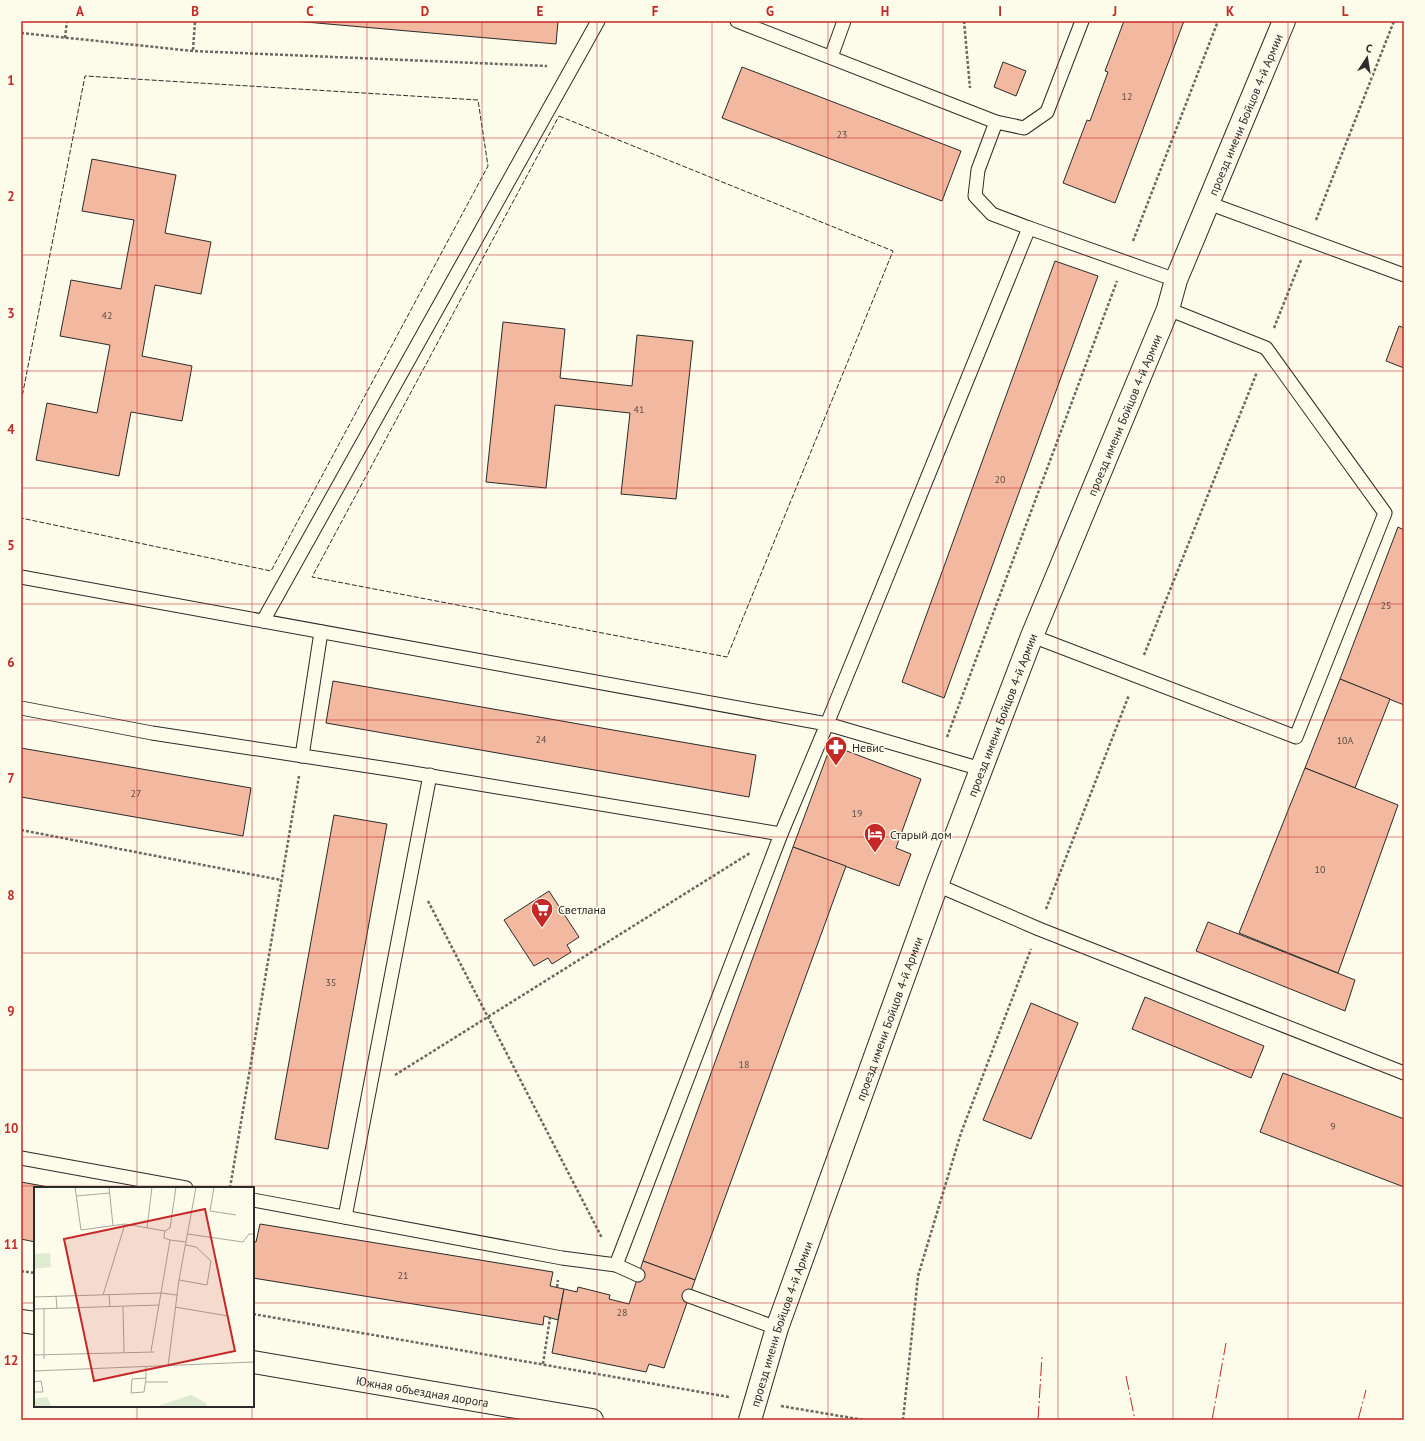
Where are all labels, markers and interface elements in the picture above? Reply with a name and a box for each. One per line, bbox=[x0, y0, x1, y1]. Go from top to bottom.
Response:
text: A bbox=[76, 3, 84, 20]
text: B bbox=[191, 3, 199, 20]
text: C bbox=[306, 3, 314, 20]
text: D bbox=[421, 3, 429, 20]
text: E bbox=[537, 3, 544, 20]
text: F bbox=[652, 3, 659, 20]
text: G bbox=[766, 3, 774, 20]
text: H bbox=[881, 3, 889, 20]
text: I bbox=[998, 3, 1002, 20]
text: J bbox=[1112, 3, 1117, 20]
text: K bbox=[1226, 3, 1234, 20]
text: L bbox=[1342, 3, 1349, 20]
street label: проезд имени Бойцов 4-й Армии bbox=[1205, 31, 1285, 197]
north arrow bbox=[1347, 38, 1387, 78]
text: С bbox=[1365, 41, 1374, 56]
text: 1 bbox=[7, 72, 15, 89]
house number: 12 bbox=[1122, 90, 1132, 103]
house number: 23 bbox=[837, 128, 847, 141]
text: 2 bbox=[7, 188, 15, 205]
text: 3 bbox=[7, 305, 15, 322]
house number: 42 bbox=[102, 309, 112, 322]
street label: проезд имени Бойцов 4-й Армии bbox=[1084, 332, 1164, 498]
house number: 41 bbox=[634, 403, 644, 416]
text: 4 bbox=[7, 421, 15, 438]
house number: 20 bbox=[995, 473, 1006, 486]
text: 5 bbox=[7, 537, 15, 554]
house number: 25 bbox=[1381, 599, 1391, 612]
street label: проезд имени Бойцов 4-й Армии bbox=[964, 631, 1040, 799]
text: 6 bbox=[7, 654, 15, 671]
house number: 24 bbox=[536, 733, 547, 746]
pharmacy icon: Невис bbox=[823, 734, 849, 767]
house number: 10А bbox=[1337, 734, 1354, 747]
place label: Невис bbox=[852, 740, 885, 755]
text: 7 bbox=[7, 770, 15, 787]
house number: 27 bbox=[131, 787, 141, 800]
house number: 19 bbox=[852, 807, 862, 820]
hotel icon: Старый дом bbox=[862, 821, 888, 854]
place label: Старый дом bbox=[890, 827, 952, 842]
house number: 10 bbox=[1315, 863, 1326, 876]
text: 8 bbox=[7, 887, 15, 904]
supermarket icon: Светлана bbox=[529, 896, 555, 929]
place label: Светлана bbox=[558, 902, 606, 917]
street label: проезд имени Бойцов 4-й Армии bbox=[852, 934, 925, 1103]
house number: 35 bbox=[326, 976, 336, 989]
text: 9 bbox=[7, 1003, 15, 1020]
house number: 18 bbox=[739, 1058, 749, 1071]
text: 10 bbox=[4, 1120, 18, 1137]
house number: 9 bbox=[1330, 1120, 1336, 1133]
inset map bbox=[34, 1187, 254, 1407]
text: 11 bbox=[4, 1236, 18, 1253]
street label: проезд имени Бойцов 4-й Армии bbox=[747, 1239, 815, 1409]
house number: 21 bbox=[398, 1269, 408, 1282]
house number: 28 bbox=[617, 1306, 627, 1319]
text: 12 bbox=[4, 1352, 18, 1369]
street label: Южная объездная дорога bbox=[355, 1372, 490, 1410]

